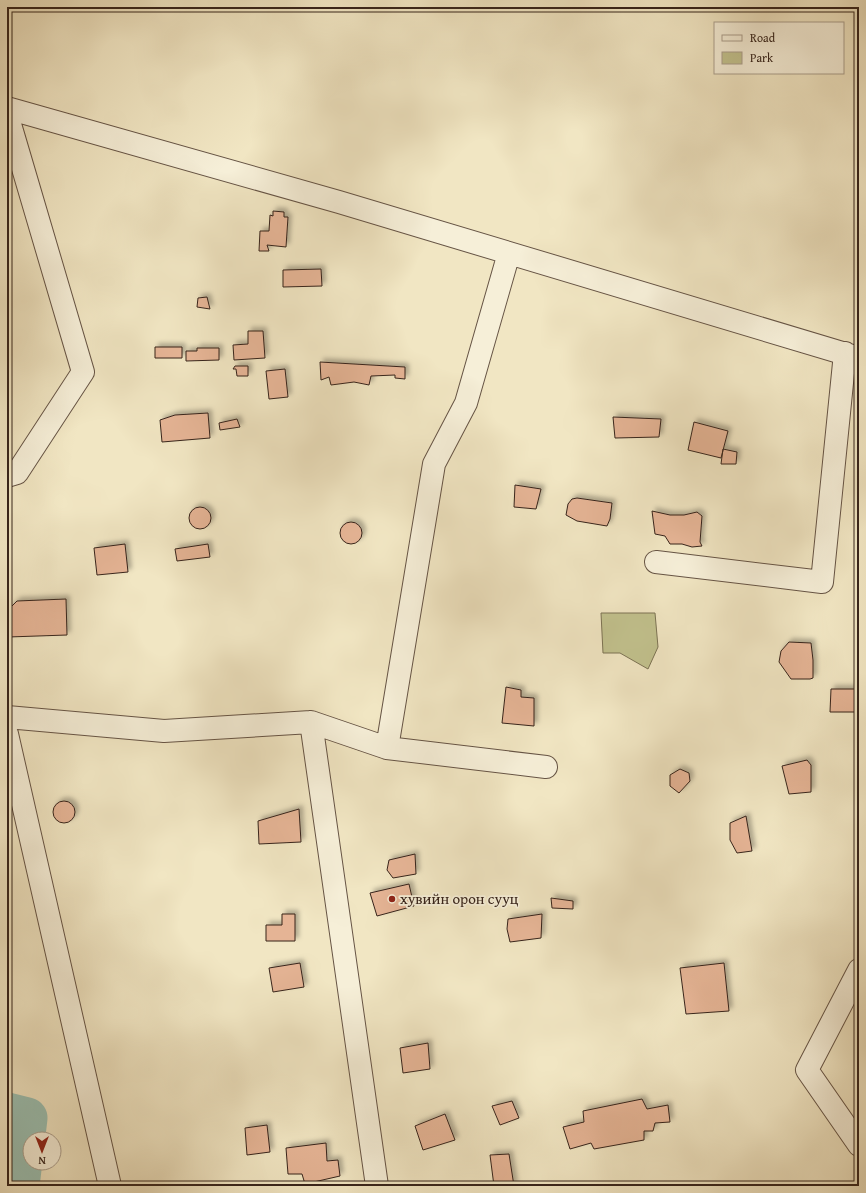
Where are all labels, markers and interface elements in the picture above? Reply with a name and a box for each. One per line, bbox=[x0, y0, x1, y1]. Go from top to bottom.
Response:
legend bbox=[714, 22, 844, 74]
text: Road bbox=[750, 29, 776, 46]
text: Park bbox=[750, 49, 774, 66]
place label: хувийн орон сууц bbox=[400, 888, 519, 909]
marker: хувийн орон сууц bbox=[387, 894, 397, 904]
north arrow bbox=[22, 1131, 62, 1171]
text: N bbox=[38, 1153, 46, 1169]

